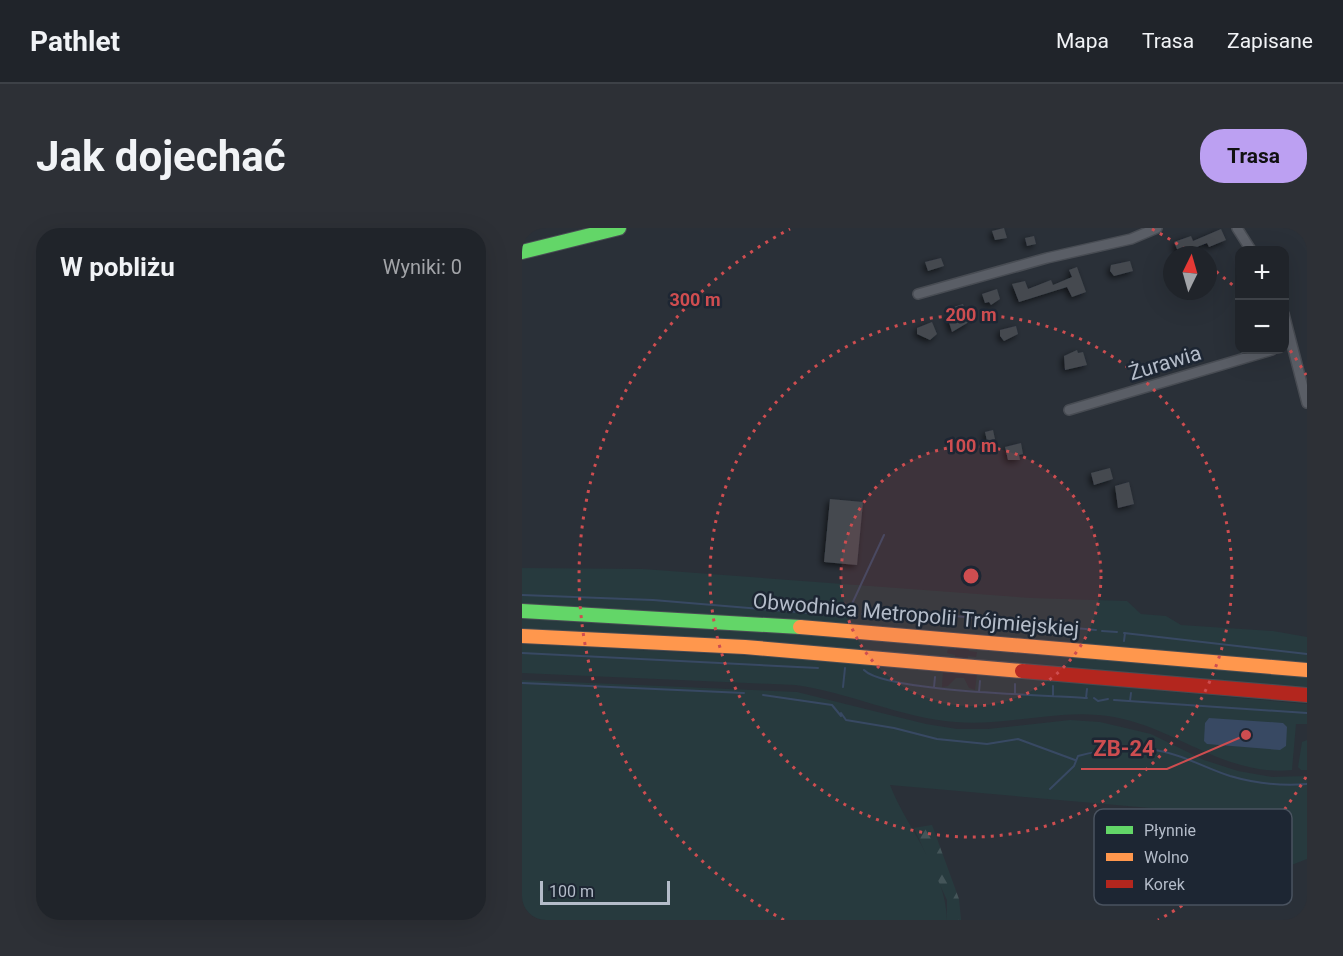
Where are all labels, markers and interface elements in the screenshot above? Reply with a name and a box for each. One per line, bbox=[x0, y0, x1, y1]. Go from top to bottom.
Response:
text: Pathlet bbox=[30, 25, 120, 58]
text: Mapa bbox=[1056, 29, 1109, 53]
text: Trasa bbox=[1142, 29, 1194, 53]
text: Zapisane bbox=[1227, 29, 1313, 53]
button: Trasa bbox=[1200, 129, 1307, 183]
text: Jak dojechać bbox=[36, 132, 286, 181]
north arrow bbox=[1163, 246, 1217, 300]
map controls bbox=[1235, 246, 1289, 354]
button: + bbox=[1235, 246, 1289, 300]
text: W pobliżu bbox=[60, 252, 175, 282]
text: Wyniki: 0 bbox=[383, 255, 462, 279]
text: 300 m bbox=[669, 289, 721, 310]
button: − bbox=[1235, 300, 1289, 354]
text: 200 m bbox=[945, 304, 997, 325]
street label: Żurawia bbox=[1126, 341, 1204, 385]
text: 100 m bbox=[945, 435, 997, 456]
centre of rings bbox=[961, 566, 981, 586]
street label: Obwodnica Metropolii Trójmiejskiej bbox=[752, 589, 1080, 641]
callout: ZB-24 bbox=[1081, 729, 1167, 769]
text: ZB-24 bbox=[1093, 736, 1155, 761]
legend bbox=[1094, 809, 1292, 905]
text: Płynnie bbox=[1144, 821, 1196, 840]
text: Wolno bbox=[1144, 848, 1189, 867]
text: Korek bbox=[1144, 875, 1186, 894]
scale bar bbox=[540, 878, 670, 906]
text: 100 m bbox=[549, 882, 594, 901]

